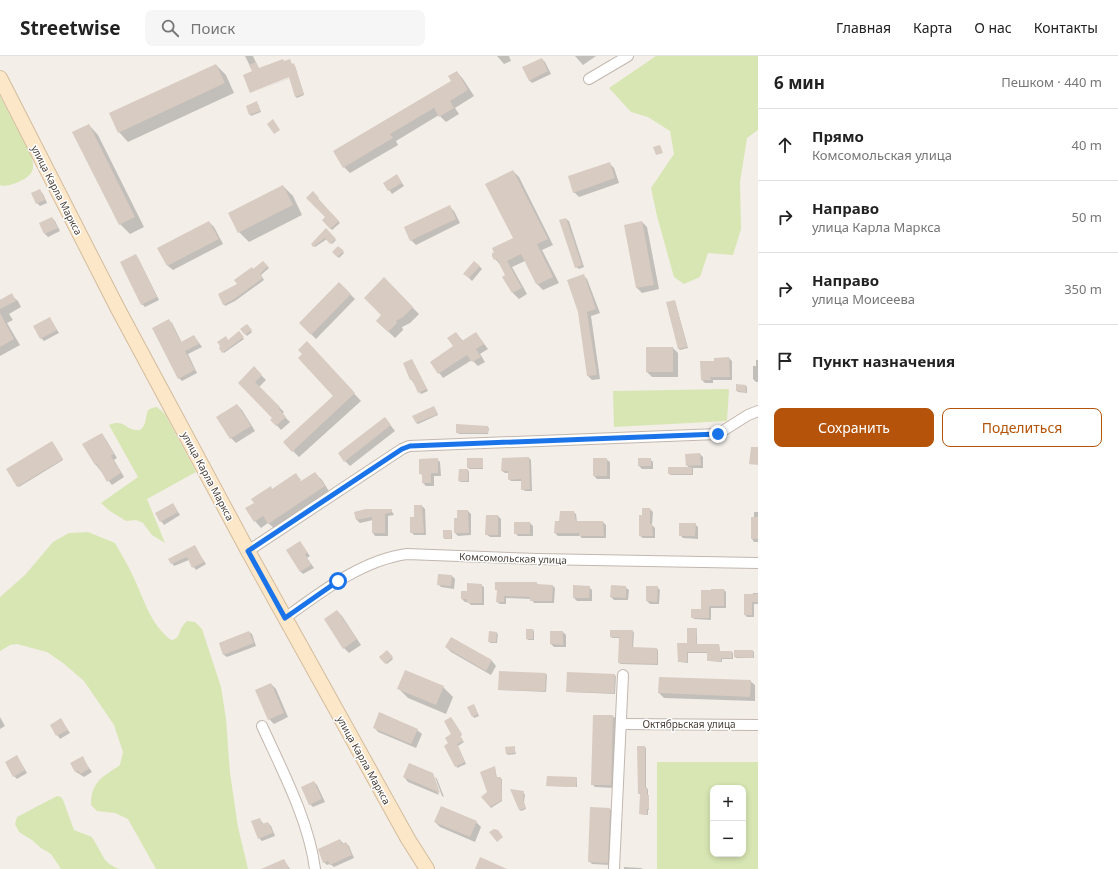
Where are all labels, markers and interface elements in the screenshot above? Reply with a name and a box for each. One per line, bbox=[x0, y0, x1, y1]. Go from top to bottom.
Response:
search box bbox=[145, 10, 425, 46]
text: Streetwise bbox=[20, 15, 121, 41]
icon: search bbox=[159, 17, 181, 39]
text: Поиск bbox=[191, 18, 235, 38]
text: Главная bbox=[836, 18, 891, 37]
text: Карта bbox=[913, 18, 952, 37]
text: О нас bbox=[974, 18, 1012, 37]
text: Контакты bbox=[1034, 18, 1098, 37]
text: 6 мин bbox=[774, 71, 825, 94]
text: Пешком · 440 m bbox=[1001, 73, 1102, 91]
text: Прямо bbox=[812, 126, 864, 146]
icon: ahead bbox=[774, 134, 796, 156]
text: 40 m bbox=[1072, 136, 1102, 154]
street label: улица Карла Маркса bbox=[28, 143, 86, 237]
text: Комсомольская улица bbox=[812, 146, 952, 164]
text: Направо bbox=[812, 198, 879, 218]
icon: right bbox=[774, 206, 796, 228]
text: 50 m bbox=[1072, 208, 1102, 226]
text: улица Карла Маркса bbox=[812, 218, 941, 236]
text: Направо bbox=[812, 270, 879, 290]
icon: right bbox=[774, 278, 796, 300]
text: 350 m bbox=[1064, 280, 1102, 298]
text: улица Моисеева bbox=[812, 290, 915, 308]
icon: arrive bbox=[774, 350, 796, 372]
text: Пункт назначения bbox=[812, 351, 955, 371]
button: Сохранить bbox=[774, 408, 934, 447]
button: Поделиться bbox=[942, 408, 1102, 447]
route end bbox=[709, 425, 727, 443]
street label: улица Карла Маркса bbox=[179, 429, 237, 523]
street label: Комсомольская улица bbox=[459, 549, 567, 567]
route start bbox=[329, 572, 347, 590]
street label: улица Карла Маркса bbox=[334, 713, 394, 807]
street label: Октябрьская улица bbox=[642, 717, 736, 731]
map controls bbox=[710, 785, 746, 857]
button: + bbox=[710, 785, 746, 821]
button: − bbox=[710, 821, 746, 857]

